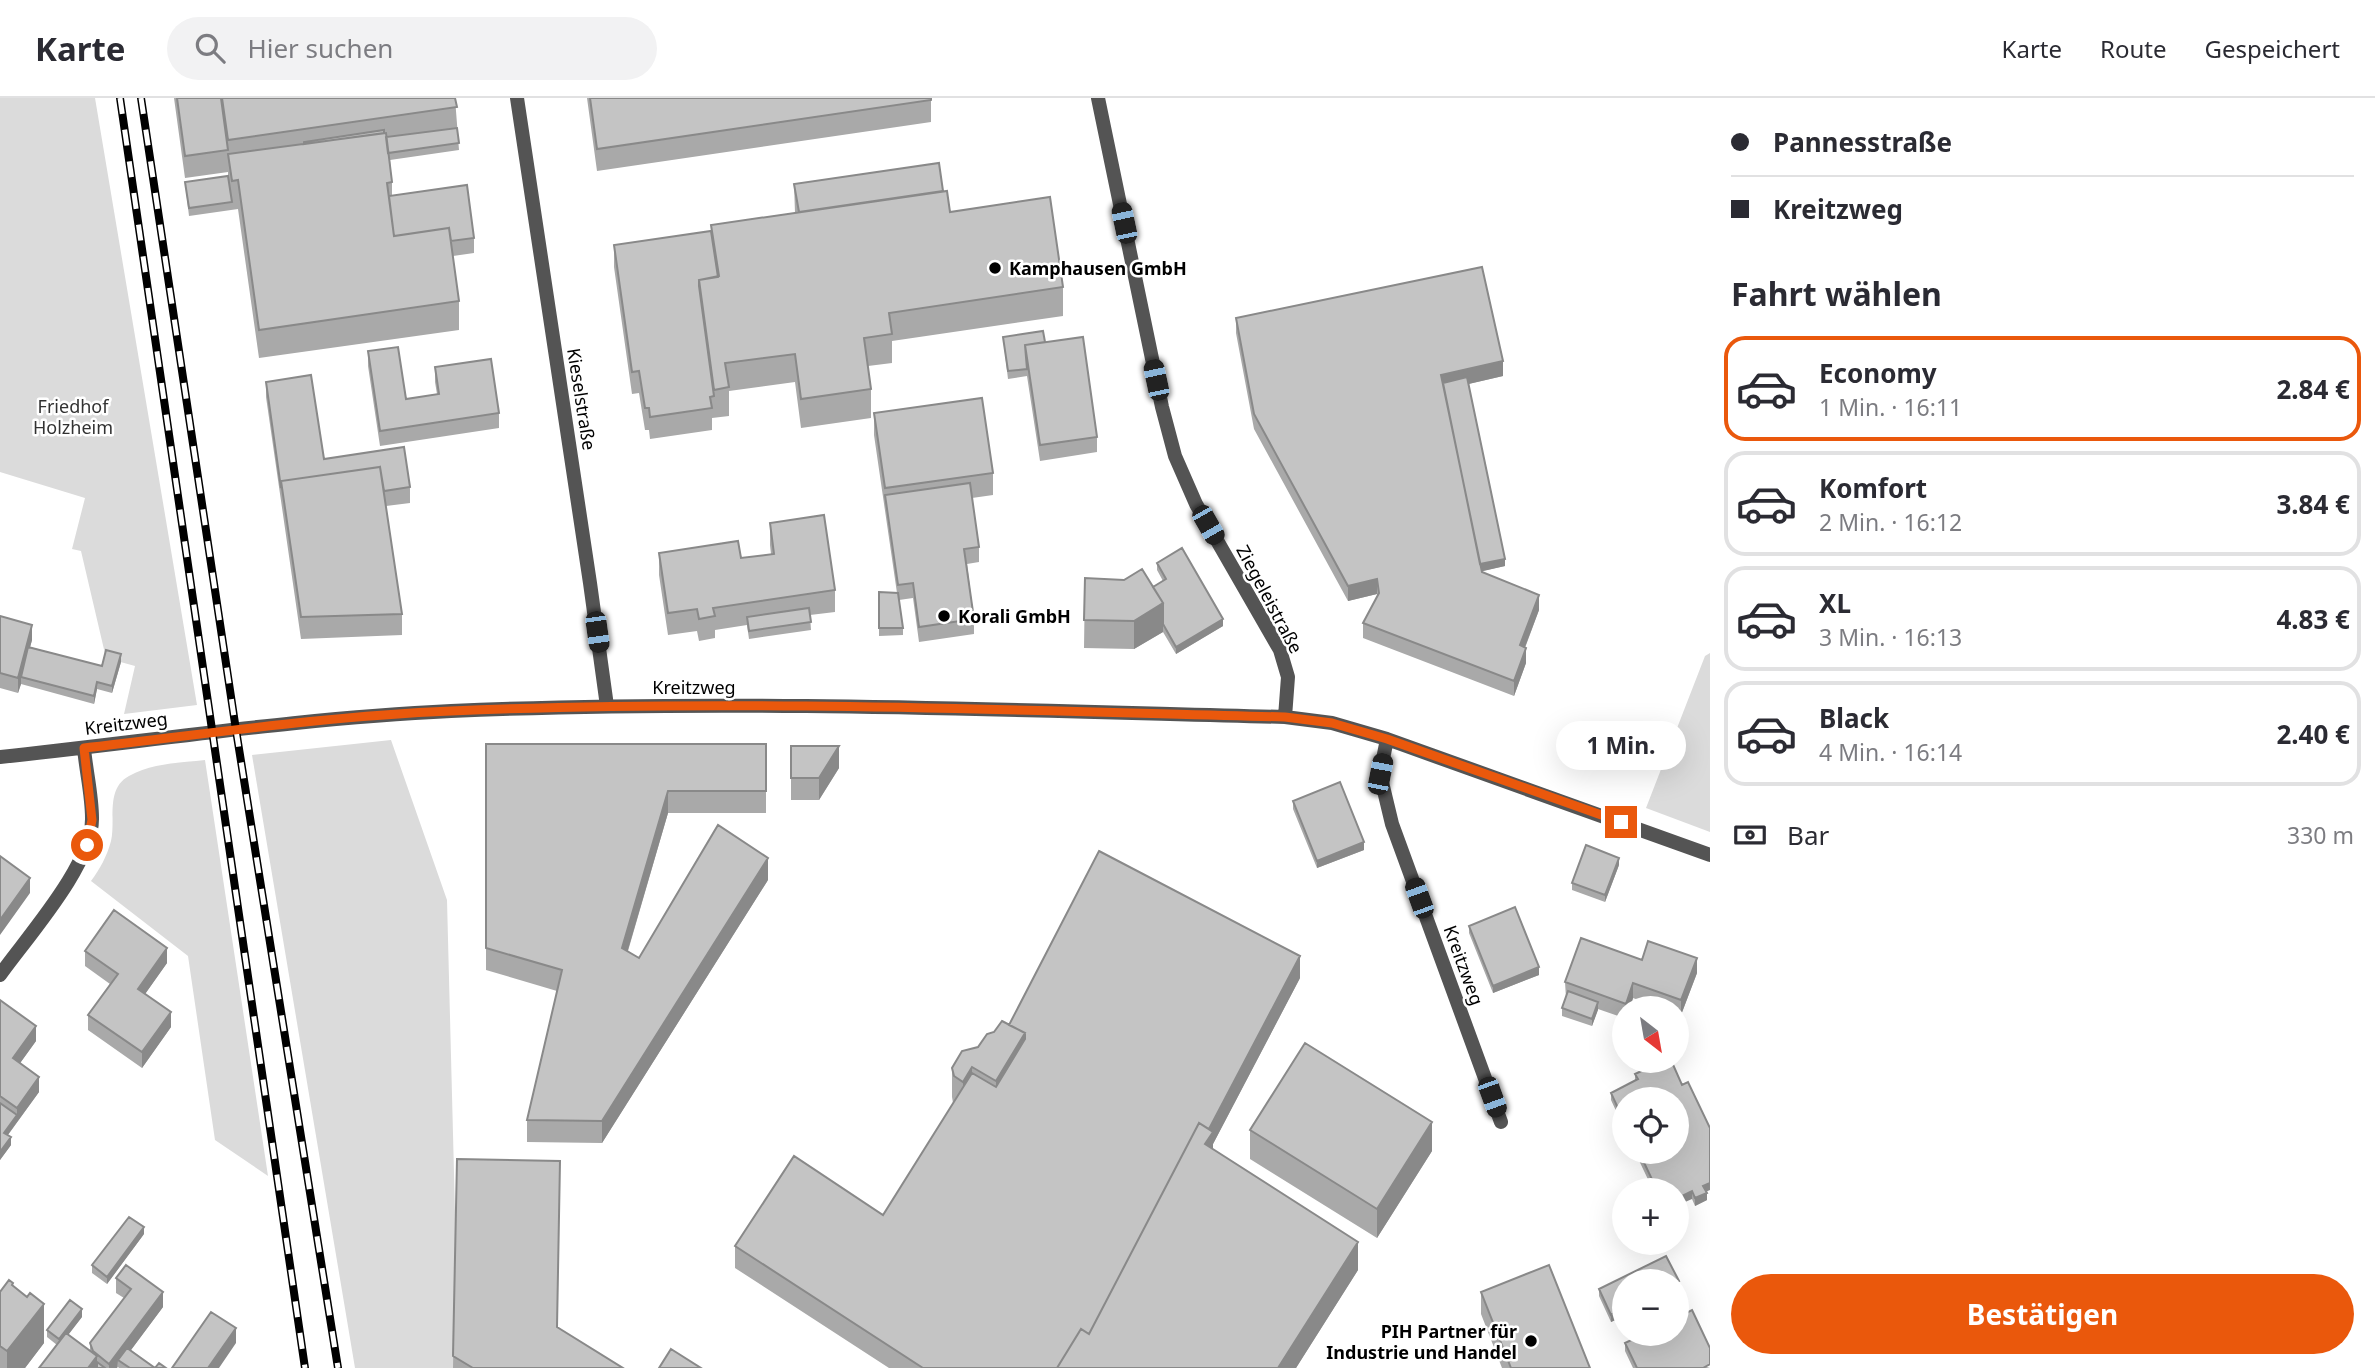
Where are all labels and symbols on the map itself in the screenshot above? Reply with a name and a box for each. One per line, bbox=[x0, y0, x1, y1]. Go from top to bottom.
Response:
car bbox=[1110, 200, 1139, 246]
place label: Kamphausen GmbH bbox=[1009, 256, 1187, 280]
marker: Kamphausen GmbH bbox=[987, 260, 1003, 276]
street label: Kieselstraße bbox=[562, 346, 602, 452]
car bbox=[1142, 357, 1171, 403]
park label: Friedhof Holzheim bbox=[33, 394, 113, 439]
car bbox=[1189, 502, 1228, 548]
street label: Ziegeleistraße bbox=[1231, 541, 1309, 657]
place label: Korali GmbH bbox=[958, 604, 1071, 628]
marker: Korali GmbH bbox=[936, 608, 952, 624]
car bbox=[584, 610, 611, 654]
street label: Kreitzweg bbox=[652, 675, 736, 699]
street label: Kreitzweg bbox=[83, 706, 169, 740]
callout: 1 Min. bbox=[1556, 720, 1686, 770]
car bbox=[1366, 751, 1395, 797]
route end bbox=[1605, 806, 1637, 838]
route start bbox=[71, 829, 103, 861]
car bbox=[1402, 875, 1437, 921]
street label: Kreitzweg bbox=[1438, 922, 1490, 1008]
north arrow bbox=[1612, 996, 1689, 1073]
car bbox=[1475, 1074, 1510, 1120]
place label: PIH Partner für Industrie und Handel bbox=[1326, 1319, 1517, 1364]
marker: PIH Partner für Industrie und Handel bbox=[1523, 1333, 1539, 1349]

